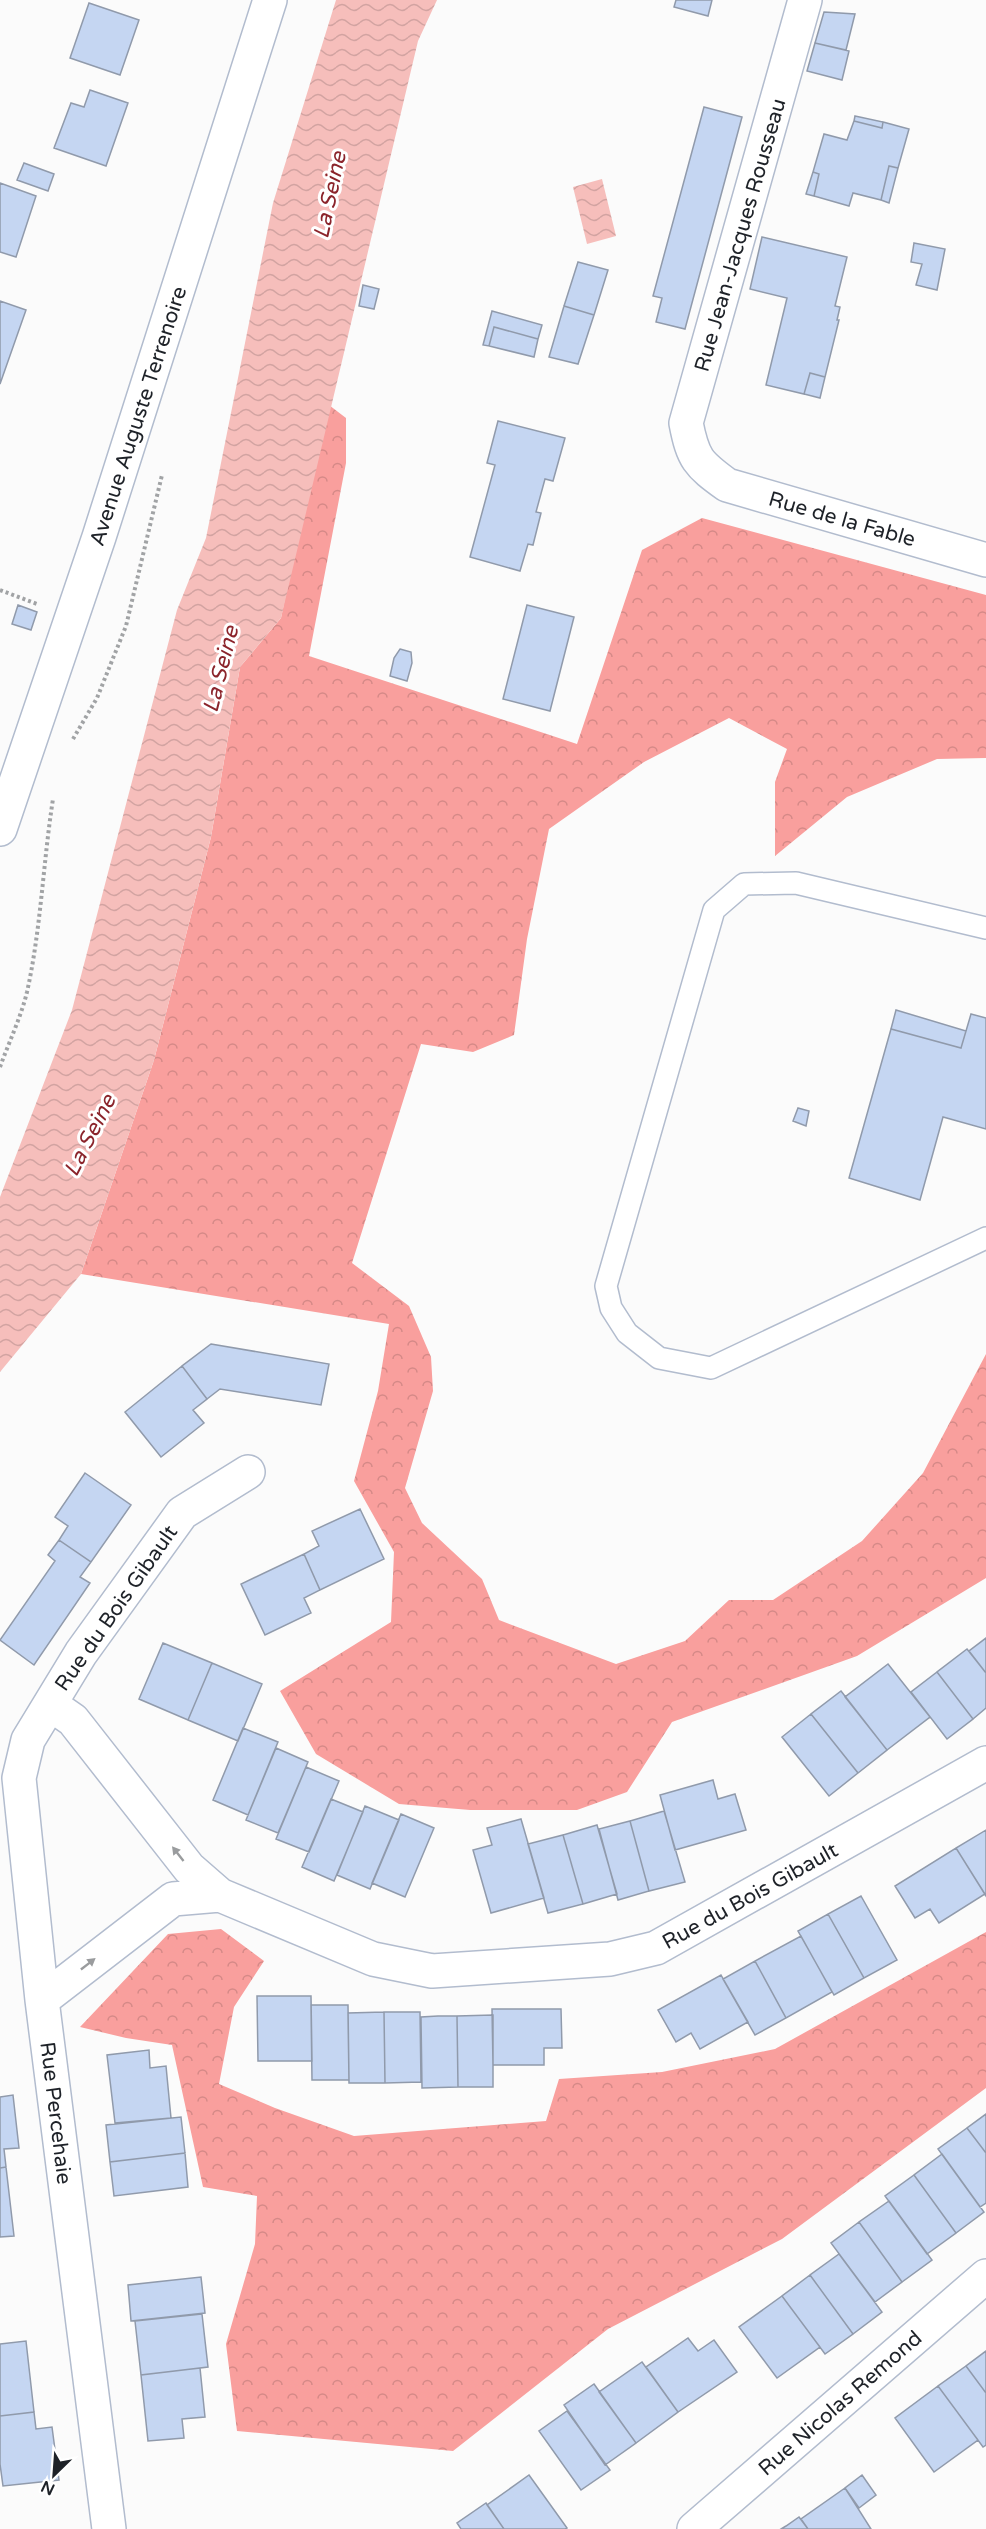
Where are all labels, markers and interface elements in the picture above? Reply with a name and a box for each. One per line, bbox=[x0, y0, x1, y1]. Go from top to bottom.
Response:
street label: Rue Jean-Jacques Rousseau bbox=[689, 96, 792, 375]
water label: La Seine bbox=[308, 148, 352, 241]
street label: Avenue Auguste Terrenoire bbox=[85, 283, 192, 549]
street label: Rue de la Fable bbox=[766, 487, 918, 552]
water label: La Seine bbox=[198, 622, 245, 715]
water label: La Seine bbox=[58, 1089, 122, 1181]
street label: Rue du Bois Gibault bbox=[50, 1521, 183, 1696]
street label: Rue du Bois Gibault bbox=[658, 1838, 842, 1955]
one-way arrow bbox=[173, 1847, 185, 1862]
one-way arrow bbox=[80, 1958, 96, 1971]
street label: Rue Percehaie bbox=[34, 2040, 77, 2186]
street label: Rue Nicolas Remond bbox=[754, 2326, 927, 2481]
north arrow bbox=[24, 2445, 84, 2505]
text: N bbox=[38, 2476, 58, 2499]

